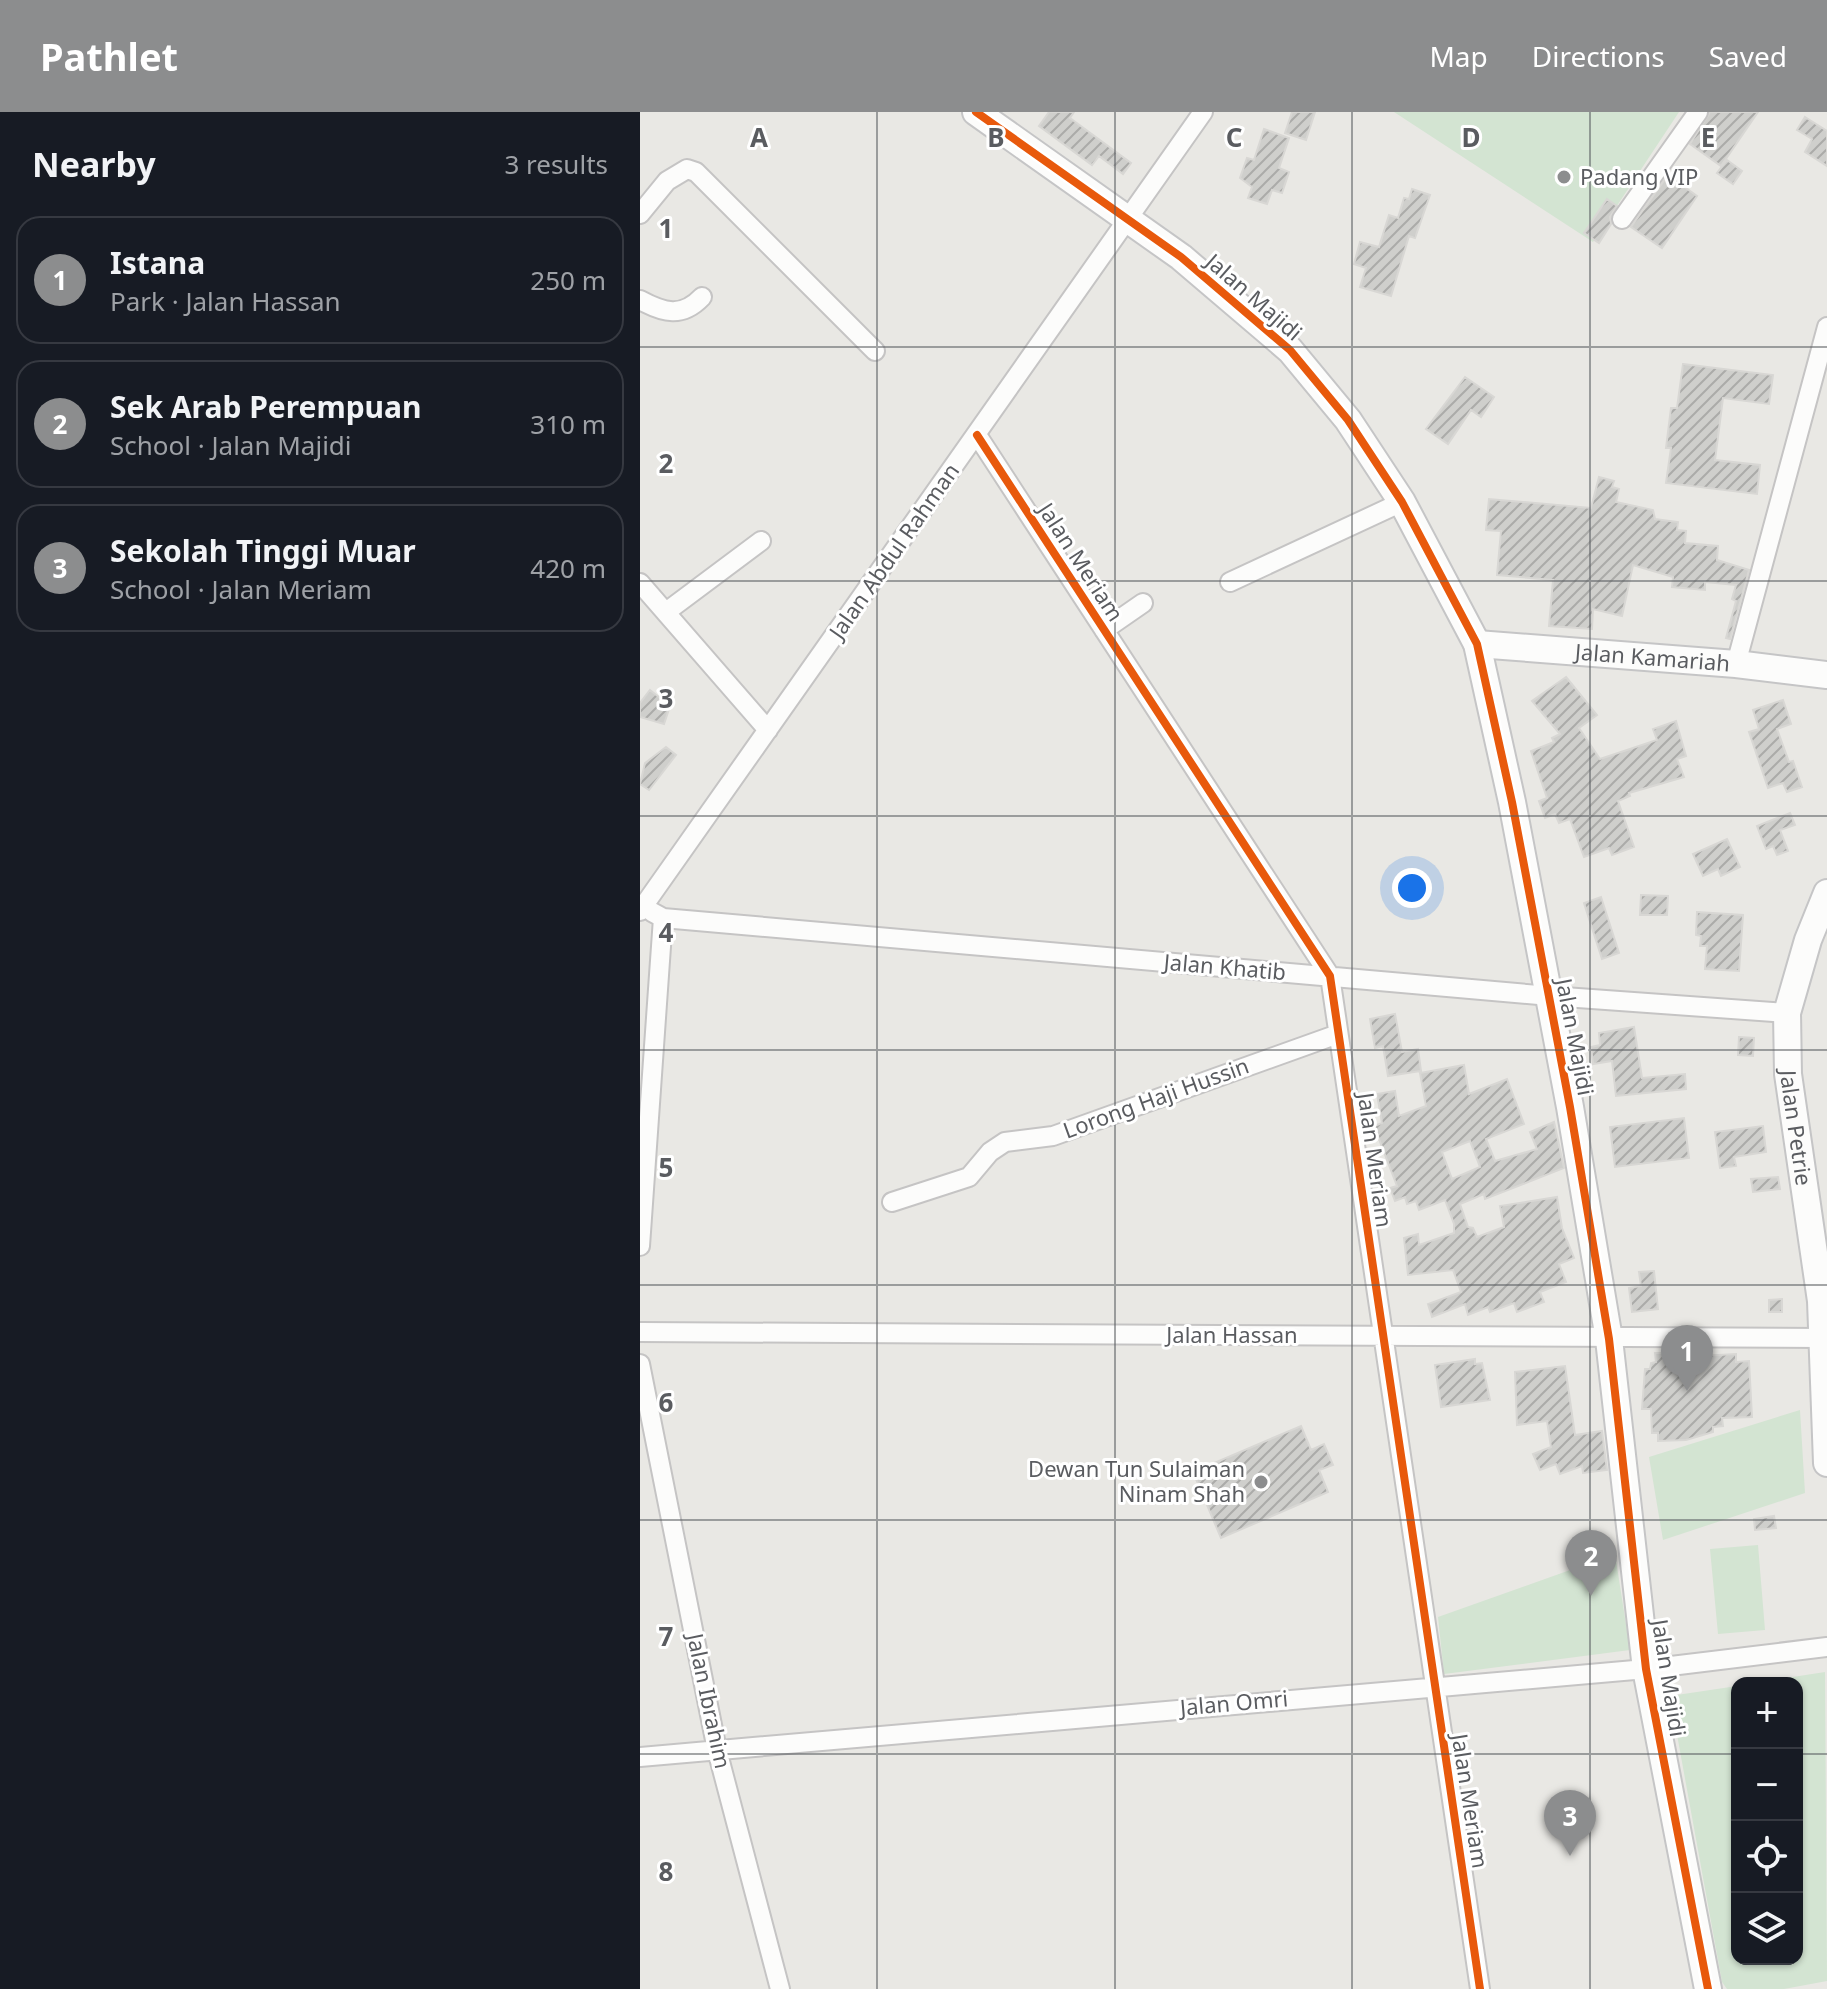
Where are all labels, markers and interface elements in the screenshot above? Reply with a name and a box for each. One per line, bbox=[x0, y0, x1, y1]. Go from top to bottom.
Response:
text: Pathlet bbox=[40, 30, 178, 82]
text: Map bbox=[1429, 37, 1488, 75]
text: Directions bbox=[1532, 37, 1665, 75]
text: Saved bbox=[1709, 37, 1787, 75]
text: A bbox=[750, 119, 768, 155]
text: B bbox=[987, 119, 1005, 155]
text: C bbox=[1226, 119, 1242, 155]
text: D bbox=[1461, 119, 1481, 155]
text: E bbox=[1701, 119, 1715, 155]
text: Nearby bbox=[32, 141, 156, 187]
text: 3 results bbox=[504, 146, 608, 182]
place label: Padang VIP bbox=[1580, 161, 1698, 191]
marker: Padang VIP bbox=[1555, 168, 1573, 186]
text: 1 bbox=[659, 210, 673, 246]
text: Istana bbox=[110, 242, 205, 283]
street label: Jalan Majidi bbox=[1199, 245, 1309, 346]
text: 1 bbox=[53, 262, 67, 298]
text: 250 m bbox=[530, 262, 606, 298]
text: Park · Jalan Hassan bbox=[110, 283, 341, 319]
text: Sek Arab Perempuan bbox=[110, 386, 422, 427]
text: 2 bbox=[53, 406, 67, 442]
text: 310 m bbox=[530, 406, 606, 442]
text: School · Jalan Majidi bbox=[110, 427, 352, 463]
text: 2 bbox=[659, 445, 674, 481]
street label: Jalan Abdul Rahman bbox=[820, 457, 965, 646]
street label: Jalan Meriam bbox=[1031, 495, 1131, 627]
text: Sekolah Tinggi Muar bbox=[110, 530, 416, 571]
text: 3 bbox=[53, 550, 67, 586]
text: 420 m bbox=[530, 550, 606, 586]
text: School · Jalan Meriam bbox=[110, 571, 372, 607]
street label: Jalan Kamariah bbox=[1572, 635, 1731, 677]
text: 3 bbox=[659, 680, 673, 716]
your location bbox=[1392, 868, 1432, 908]
text: 4 bbox=[659, 914, 674, 950]
street label: Jalan Khatib bbox=[1161, 946, 1287, 986]
street label: Jalan Majidi bbox=[1550, 974, 1602, 1098]
street label: Lorong Haji Hussin bbox=[1059, 1050, 1253, 1145]
street label: Jalan Petrie bbox=[1774, 1068, 1820, 1187]
street label: Jalan Meriam bbox=[1351, 1089, 1400, 1229]
text: 5 bbox=[659, 1149, 673, 1185]
street label: Jalan Hassan bbox=[1164, 1319, 1298, 1349]
pin: 1 bbox=[1661, 1325, 1713, 1391]
text: 6 bbox=[659, 1384, 674, 1420]
place label: Dewan Tun Sulaiman Ninam Shah bbox=[1028, 1453, 1245, 1508]
marker: Dewan Tun Sulaiman Ninam Shah bbox=[1252, 1473, 1270, 1491]
pin: 2 bbox=[1565, 1530, 1617, 1596]
street label: Jalan Majidi bbox=[1646, 1615, 1694, 1739]
text: 7 bbox=[659, 1618, 674, 1654]
street label: Jalan Ibrahim bbox=[681, 1628, 739, 1771]
map controls bbox=[1731, 1677, 1803, 1965]
button: + bbox=[1731, 1677, 1803, 1749]
street label: Jalan Omri bbox=[1177, 1682, 1289, 1722]
street label: Jalan Meriam bbox=[1445, 1729, 1496, 1870]
button: − bbox=[1731, 1749, 1803, 1821]
pin: 3 bbox=[1544, 1790, 1596, 1856]
button: locate bbox=[1731, 1821, 1803, 1893]
text: 8 bbox=[659, 1853, 673, 1889]
button: layers bbox=[1731, 1893, 1803, 1965]

